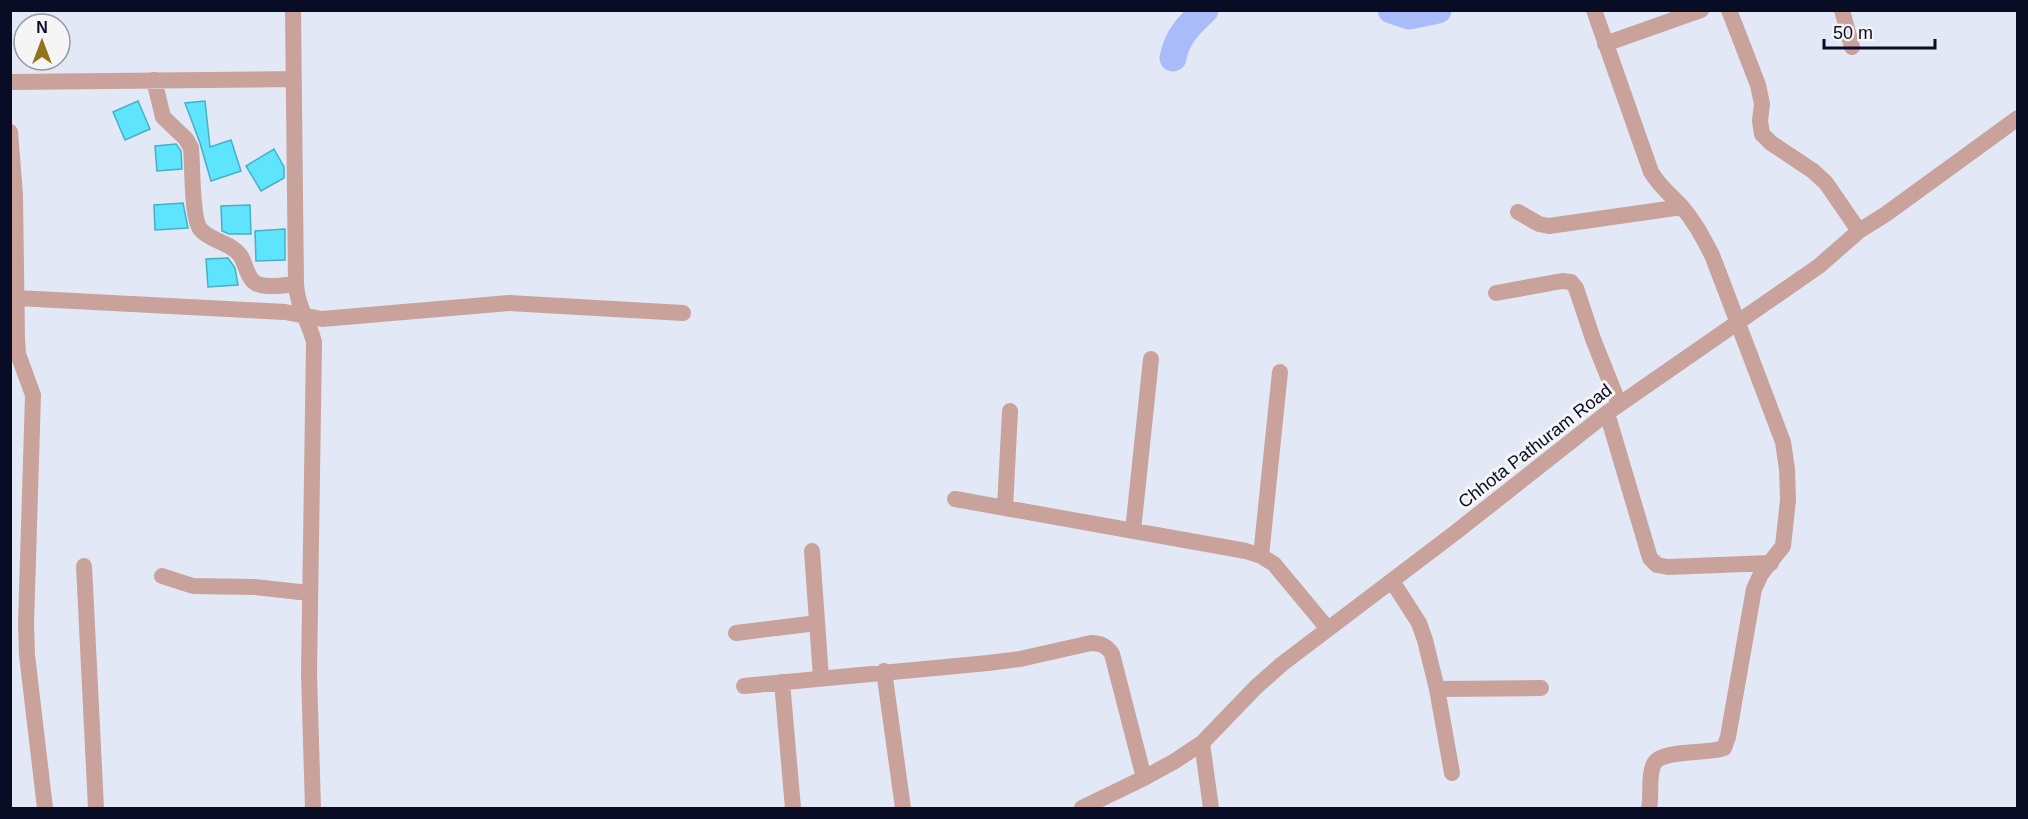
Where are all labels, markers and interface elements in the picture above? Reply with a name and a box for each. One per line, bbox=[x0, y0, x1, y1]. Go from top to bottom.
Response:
north arrow bbox=[12, 12, 72, 72]
scale bar bbox=[1824, 12, 1935, 50]
text: N bbox=[36, 19, 48, 36]
text: 50 m bbox=[1833, 23, 1873, 43]
street label: Chhota Pathuram Road bbox=[1454, 380, 1616, 512]

